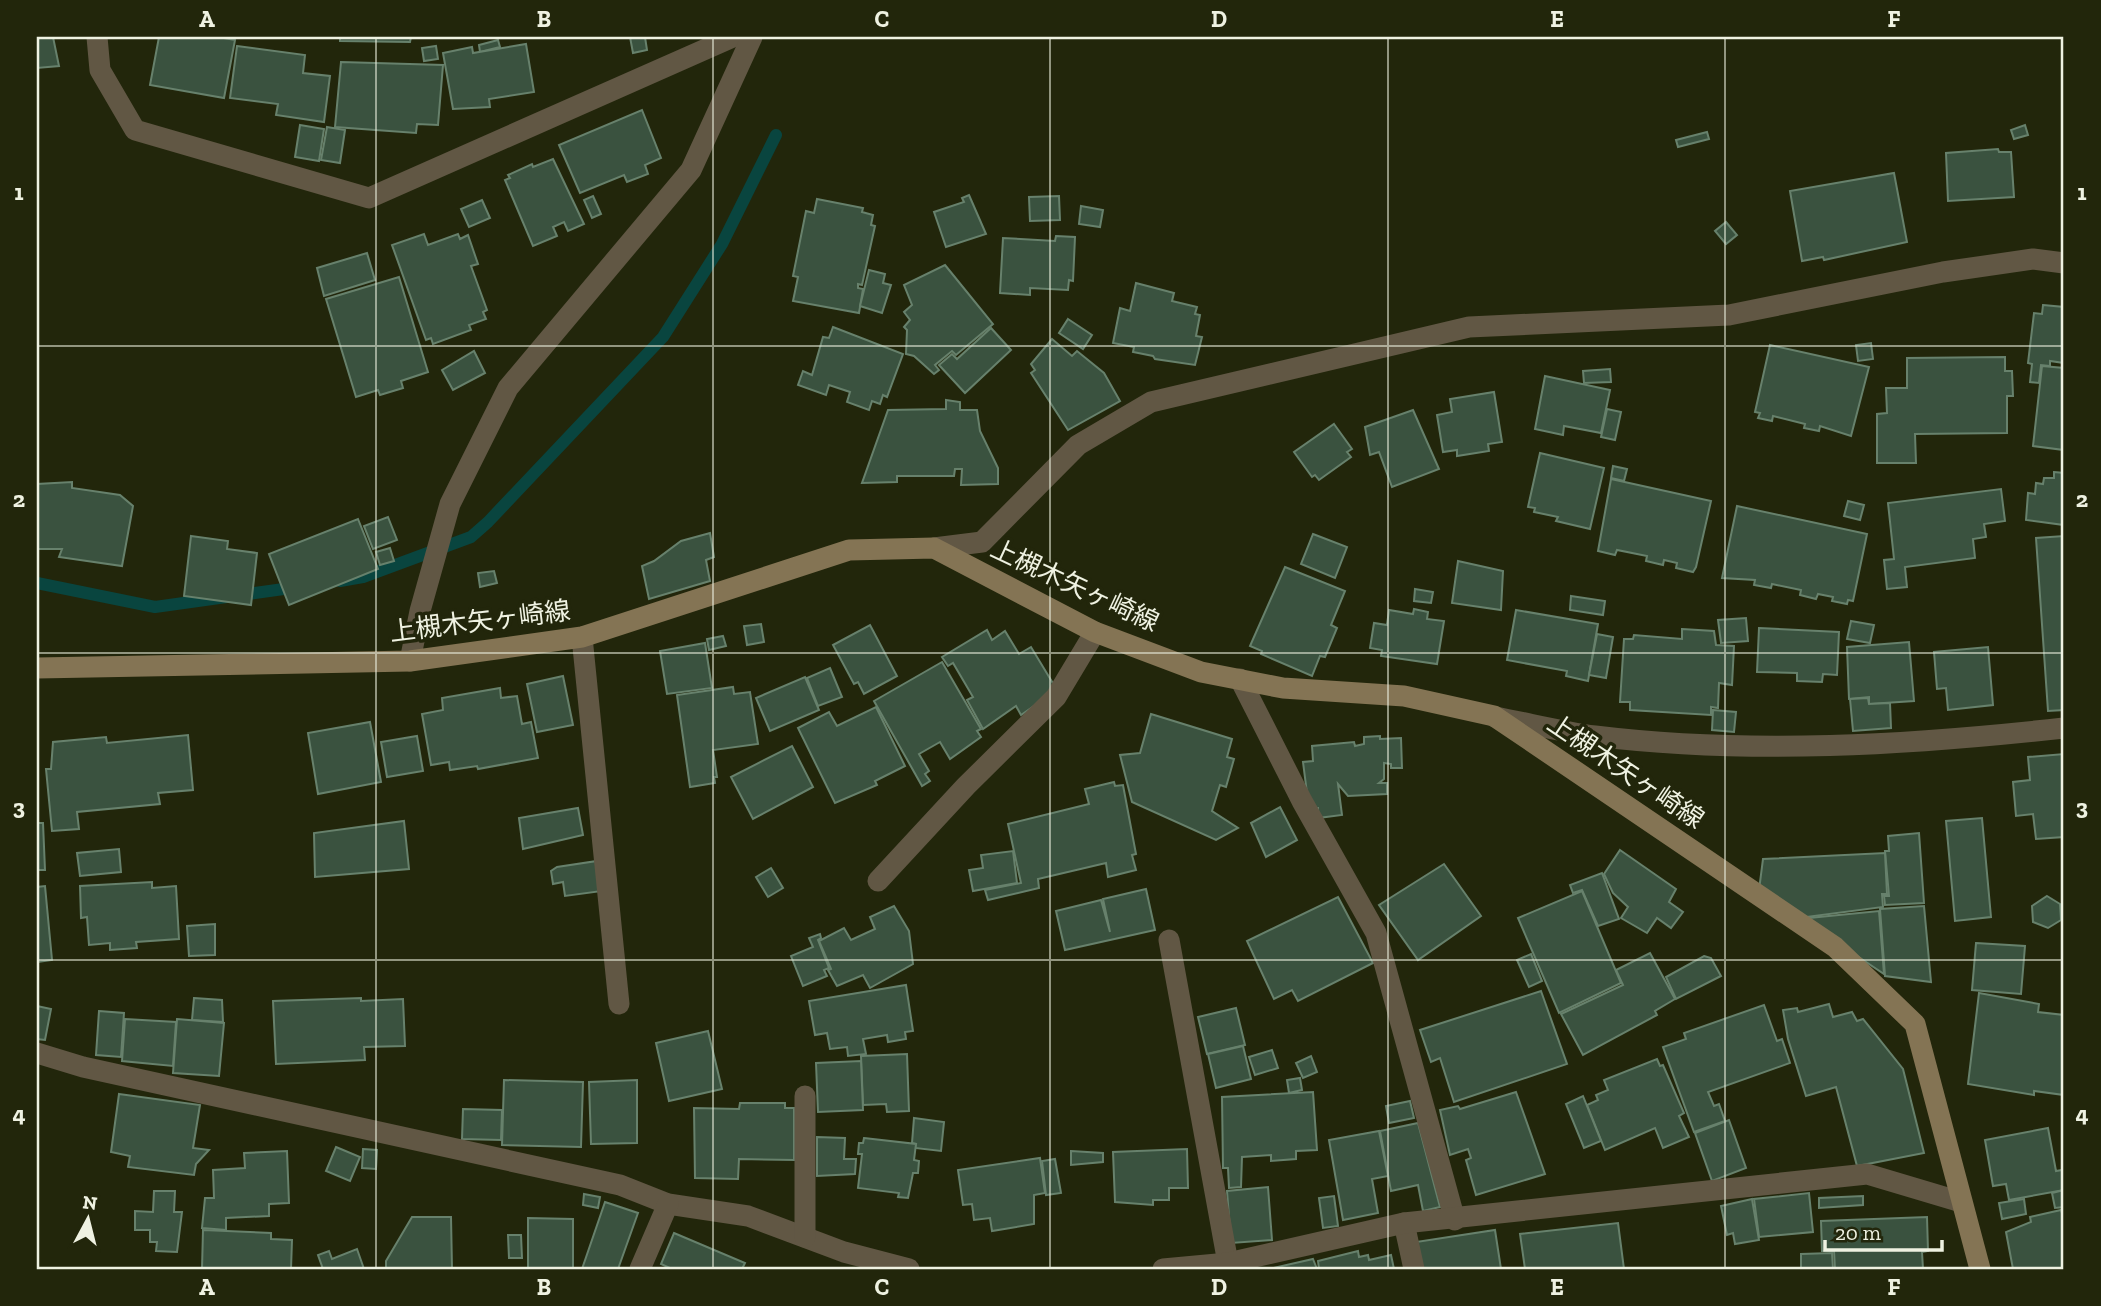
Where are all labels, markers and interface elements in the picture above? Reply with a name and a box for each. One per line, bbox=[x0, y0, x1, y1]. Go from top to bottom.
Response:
text: A bbox=[199, 5, 215, 33]
text: B bbox=[537, 5, 551, 33]
text: C bbox=[875, 5, 889, 33]
text: D bbox=[1211, 5, 1227, 33]
text: E bbox=[1550, 5, 1564, 33]
text: F bbox=[1887, 5, 1901, 33]
text: 1 bbox=[14, 178, 24, 206]
text: 1 bbox=[2077, 178, 2087, 206]
text: 2 bbox=[13, 485, 25, 513]
text: 2 bbox=[2076, 485, 2088, 513]
street label: 上槻木矢ヶ崎線 bbox=[986, 532, 1164, 638]
street label: 上槻木矢ヶ崎線 bbox=[388, 594, 572, 648]
street label: 上槻木矢ヶ崎線 bbox=[1542, 707, 1710, 835]
text: 3 bbox=[13, 793, 25, 821]
text: 3 bbox=[2076, 793, 2088, 821]
text: 4 bbox=[12, 1100, 26, 1128]
text: 4 bbox=[2075, 1100, 2089, 1128]
north arrow bbox=[52, 1184, 122, 1254]
text: N bbox=[81, 1190, 99, 1215]
scale bar bbox=[1825, 1208, 1942, 1252]
text: 20 m bbox=[1835, 1220, 1881, 1245]
text: A bbox=[199, 1273, 215, 1301]
text: B bbox=[537, 1273, 551, 1301]
text: C bbox=[875, 1273, 889, 1301]
text: D bbox=[1211, 1273, 1227, 1301]
text: E bbox=[1550, 1273, 1564, 1301]
text: F bbox=[1887, 1273, 1901, 1301]

